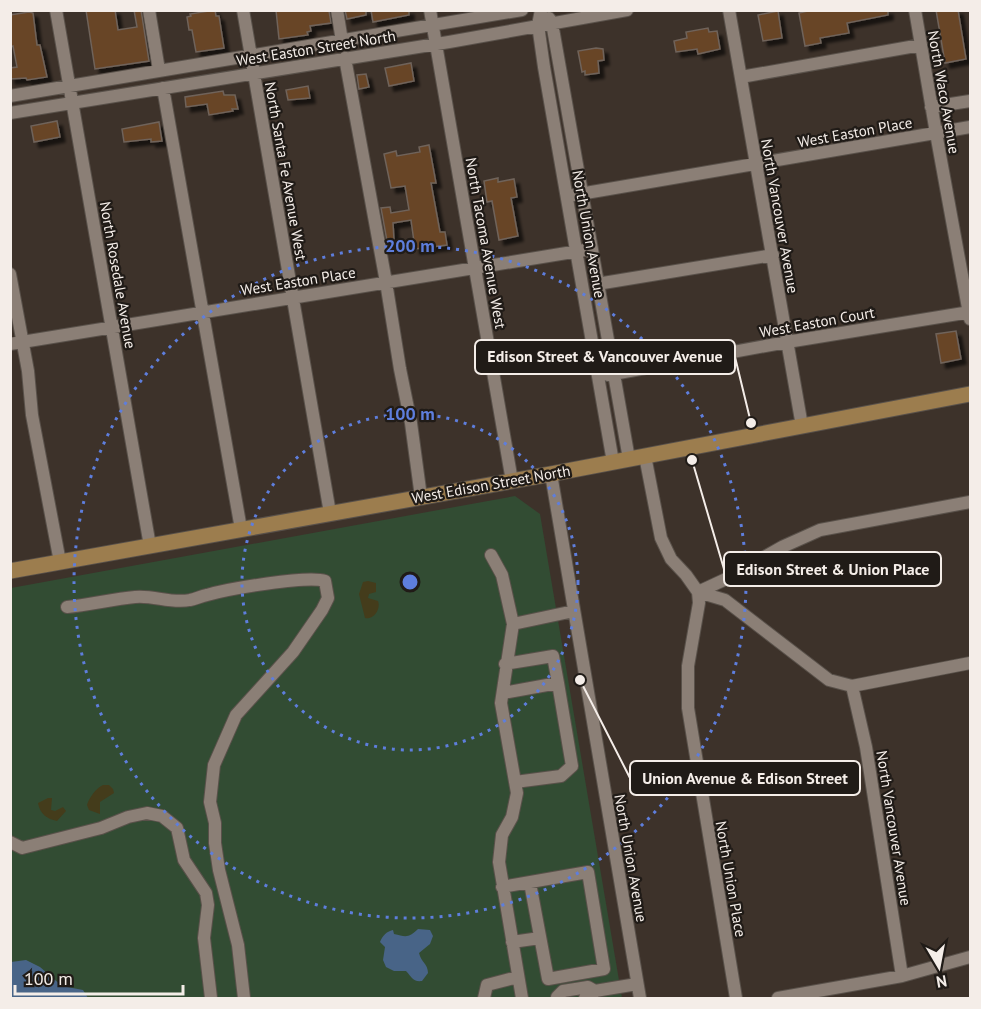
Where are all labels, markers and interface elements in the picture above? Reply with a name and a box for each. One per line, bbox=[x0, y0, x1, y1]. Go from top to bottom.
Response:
street label: West Easton Street North bbox=[235, 26, 397, 70]
street label: North Waco Avenue bbox=[924, 29, 964, 155]
street label: North Santa Fe Avenue West bbox=[261, 80, 311, 262]
street label: West Easton Place bbox=[796, 113, 914, 151]
street label: North Vancouver Avenue bbox=[757, 137, 803, 295]
street label: North Tacoma Avenue West bbox=[462, 156, 510, 330]
street label: North Union Avenue bbox=[568, 169, 610, 299]
street label: North Rosedale Avenue bbox=[96, 200, 140, 350]
text: 200 m bbox=[385, 234, 435, 257]
street label: West Easton Place bbox=[239, 263, 357, 299]
street label: West Easton Court bbox=[758, 303, 876, 341]
callout: Edison Street & Vancouver Avenue bbox=[475, 340, 735, 374]
text: Edison Street & Vancouver Avenue bbox=[487, 346, 723, 366]
text: 100 m bbox=[385, 402, 435, 425]
street label: West Edison Street North bbox=[410, 461, 572, 507]
callout: Edison Street & Union Place bbox=[724, 552, 941, 586]
text: Edison Street & Union Place bbox=[737, 559, 929, 579]
centre of rings bbox=[400, 572, 420, 592]
street label: North Vancouver Avenue bbox=[872, 749, 916, 907]
callout: Union Avenue & Edison Street bbox=[630, 761, 860, 795]
text: Union Avenue & Edison Street bbox=[642, 768, 848, 788]
street label: North Union Avenue bbox=[610, 793, 652, 923]
street label: North Union Place bbox=[711, 820, 751, 938]
north arrow bbox=[909, 937, 969, 997]
scale bar bbox=[15, 958, 183, 996]
text: 100 m bbox=[24, 967, 73, 990]
text: N bbox=[935, 971, 949, 993]

